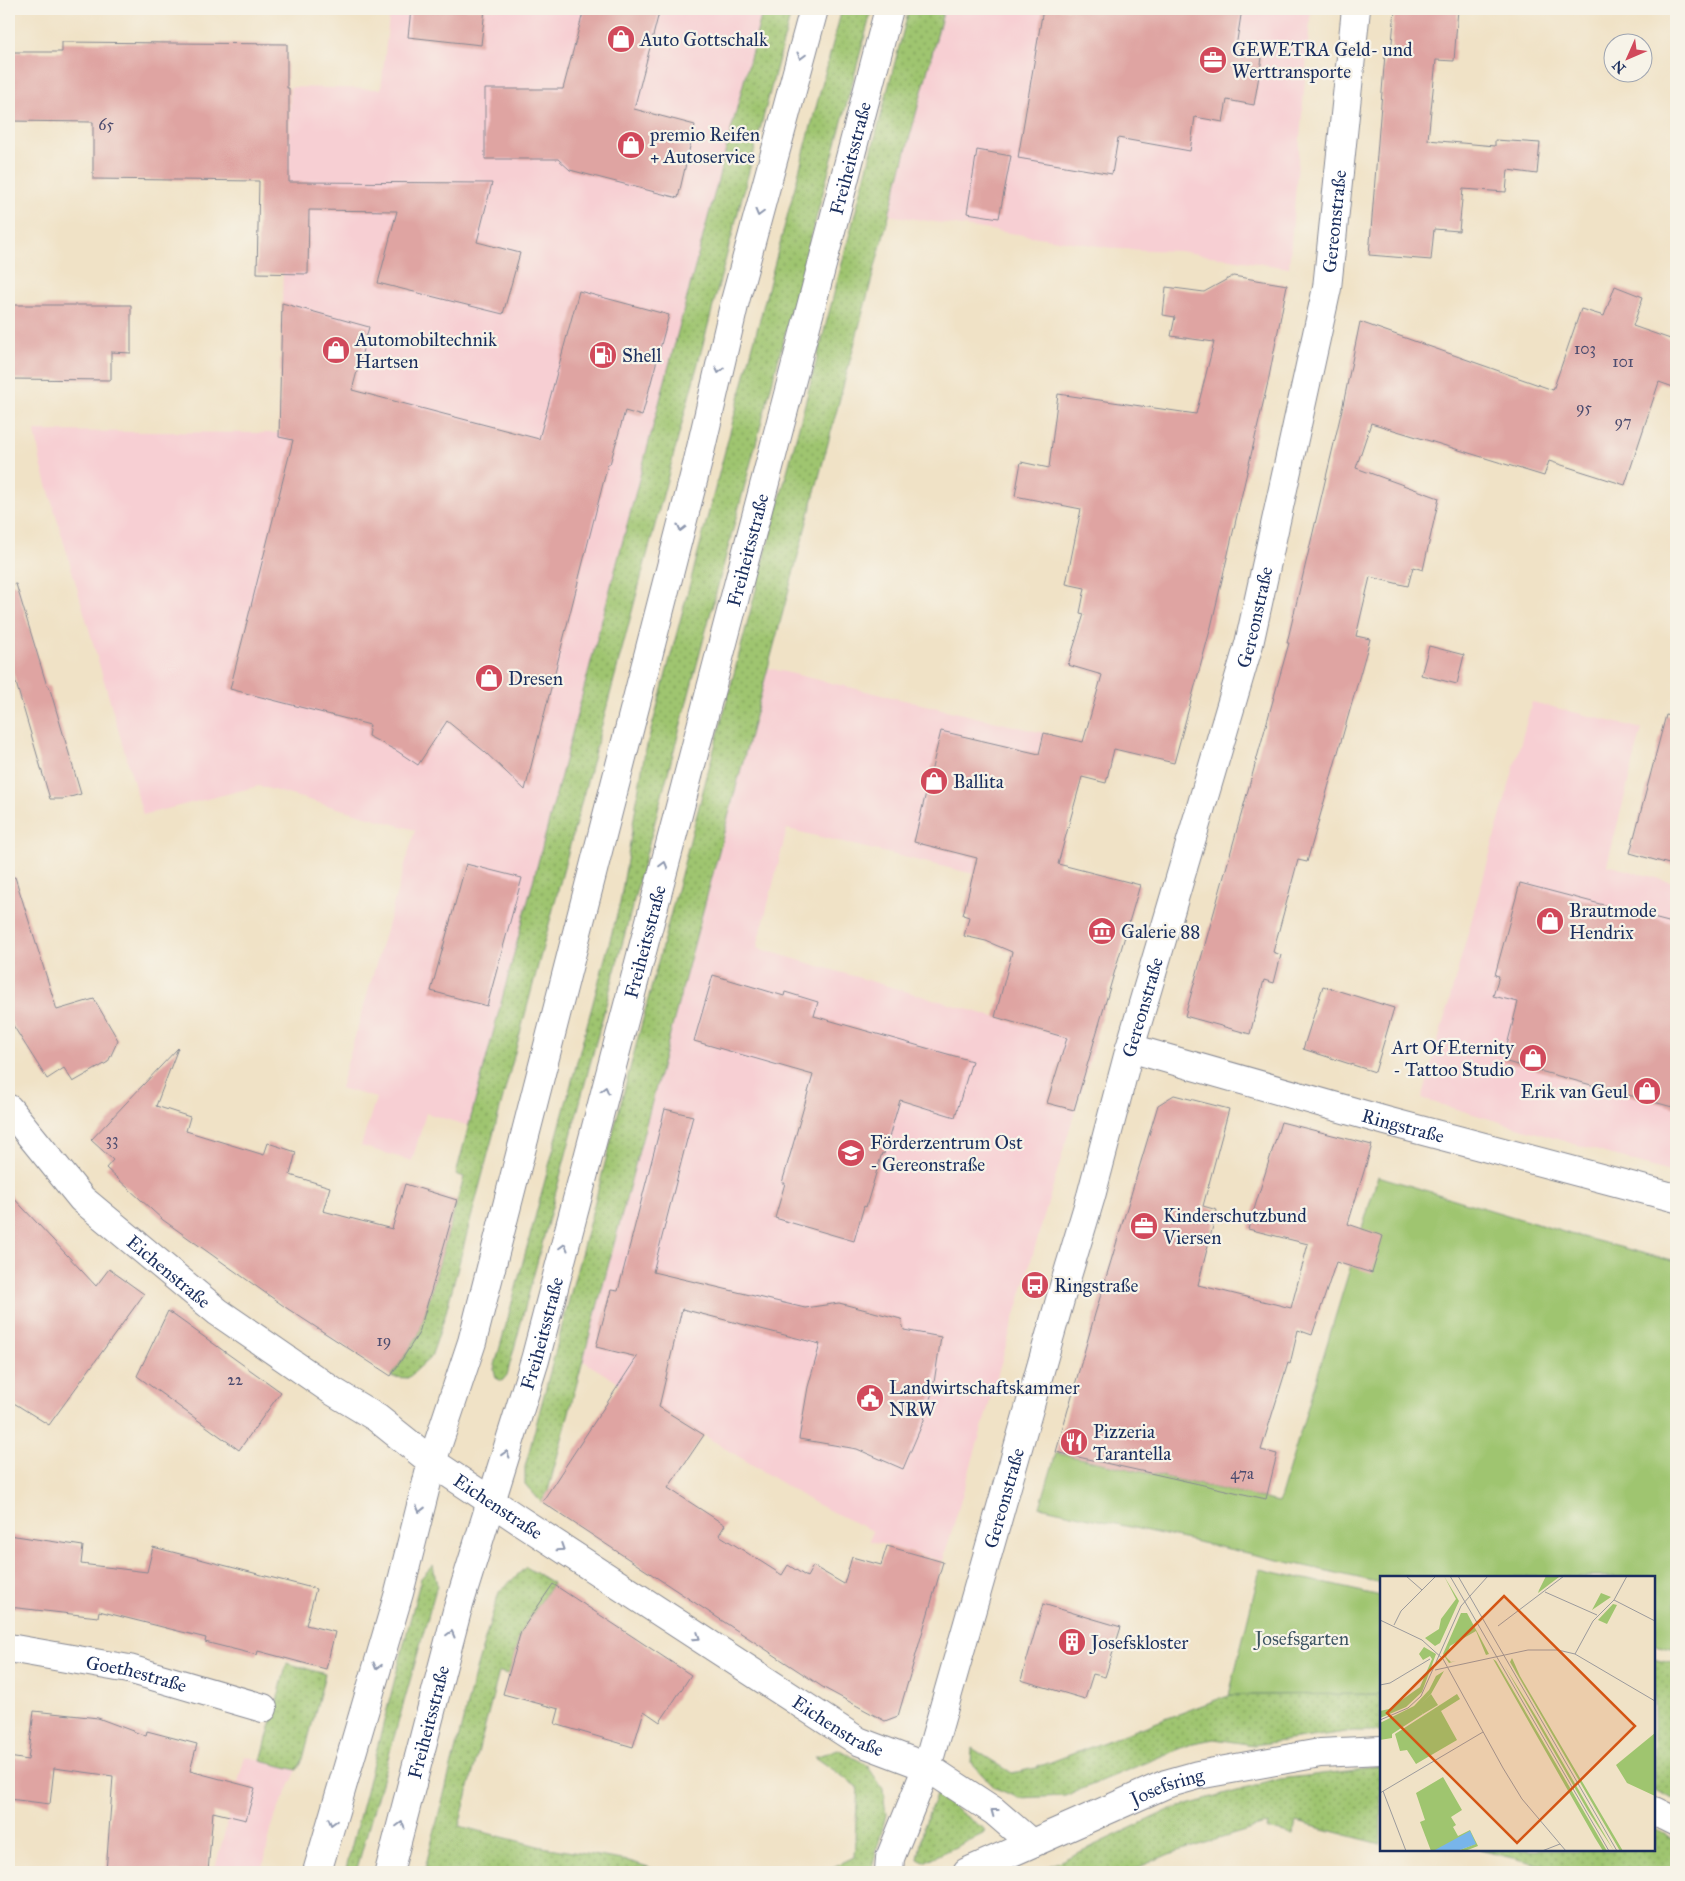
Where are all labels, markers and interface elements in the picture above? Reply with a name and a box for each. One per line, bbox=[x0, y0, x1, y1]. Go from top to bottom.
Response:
shop icon: Auto Gottschalk bbox=[606, 24, 636, 54]
place label: Auto Gottschalk bbox=[639, 28, 768, 51]
north arrow bbox=[1602, 32, 1652, 82]
place label: GEWETRA Geld- und Werttransporte bbox=[1232, 38, 1413, 83]
office icon: GEWETRA Geld- und Werttransporte bbox=[1198, 45, 1228, 75]
one-way arrow bbox=[796, 51, 807, 60]
text: N bbox=[1609, 57, 1629, 77]
street label: Freiheitsstraße bbox=[825, 99, 876, 217]
house number: 65 bbox=[98, 115, 114, 134]
place label: premio Reifen + Autoservice bbox=[649, 123, 760, 168]
shop icon: premio Reifen + Autoservice bbox=[616, 130, 646, 160]
street label: Gereonstraße bbox=[1318, 169, 1351, 274]
one-way arrow bbox=[754, 208, 765, 217]
place label: Automobiltechnik Hartsen bbox=[354, 328, 497, 373]
shop icon: Automobiltechnik Hartsen bbox=[321, 335, 351, 365]
house number: 103 bbox=[1574, 339, 1596, 358]
fuel station icon: Shell bbox=[588, 340, 618, 370]
place label: Shell bbox=[622, 344, 662, 367]
house number: 101 bbox=[1612, 352, 1634, 371]
one-way arrow bbox=[714, 366, 725, 375]
house number: 95 bbox=[1576, 398, 1593, 417]
house number: 97 bbox=[1614, 412, 1632, 431]
street label: Freiheitsstraße bbox=[722, 491, 774, 609]
one-way arrow bbox=[676, 524, 687, 533]
street label: Gereonstraße bbox=[1232, 564, 1278, 671]
shop icon: Dresen bbox=[474, 663, 504, 693]
place label: Dresen bbox=[508, 667, 563, 690]
shop icon: Ballita bbox=[919, 766, 949, 796]
place label: Ballita bbox=[953, 770, 1005, 793]
one-way arrow bbox=[658, 862, 668, 870]
street label: Freiheitsstraße bbox=[619, 883, 671, 1001]
place label: Brautmode Hendrix bbox=[1569, 899, 1657, 944]
shop icon: Brautmode Hendrix bbox=[1535, 906, 1565, 936]
museum icon: Galerie 88 bbox=[1087, 916, 1117, 946]
place label: Galerie 88 bbox=[1121, 920, 1200, 943]
street label: Gereonstraße bbox=[1117, 954, 1168, 1060]
place label: Art Of Eternity - Tattoo Studio bbox=[1391, 1036, 1515, 1081]
shop icon: Art Of Eternity - Tattoo Studio bbox=[1518, 1043, 1548, 1073]
shop icon: Erik van Geul bbox=[1632, 1076, 1662, 1106]
place label: Erik van Geul bbox=[1521, 1080, 1629, 1103]
one-way arrow bbox=[599, 1086, 610, 1095]
street label: Ringstraße bbox=[1359, 1104, 1447, 1148]
house number: 33 bbox=[106, 1130, 118, 1149]
place label: Förderzentrum Ost - Gereonstraße bbox=[870, 1131, 1023, 1176]
school or university icon: Förderzentrum Ost - Gereonstraße bbox=[836, 1138, 866, 1168]
place label: Kinderschutzbund Viersen bbox=[1162, 1204, 1307, 1249]
office icon: Kinderschutzbund Viersen bbox=[1129, 1211, 1159, 1241]
street label: Eichenstraße bbox=[122, 1230, 215, 1313]
one-way arrow bbox=[558, 1243, 569, 1252]
bus stop icon: Ringstraße bbox=[1020, 1270, 1050, 1300]
street label: Freiheitsstraße bbox=[515, 1274, 568, 1393]
place label: Ringstraße bbox=[1054, 1274, 1138, 1298]
house number: 19 bbox=[377, 1331, 391, 1350]
house number: 22 bbox=[227, 1370, 243, 1389]
place label: Landwirtschaftskammer NRW bbox=[889, 1376, 1080, 1421]
public building icon: Landwirtschaftskammer NRW bbox=[855, 1383, 885, 1413]
place label: Pizzeria Tarantella bbox=[1093, 1420, 1172, 1465]
restaurant icon: Pizzeria Tarantella bbox=[1059, 1427, 1089, 1457]
street label: Gereonstraße bbox=[979, 1445, 1029, 1551]
one-way arrow bbox=[500, 1451, 510, 1459]
house number: 47a bbox=[1230, 1464, 1254, 1483]
street label: Eichenstraße bbox=[449, 1469, 547, 1544]
one-way arrow bbox=[416, 1505, 426, 1513]
one-way arrow bbox=[555, 1542, 564, 1551]
inset map bbox=[1380, 1576, 1655, 1851]
building icon: Josefskloster bbox=[1057, 1627, 1087, 1657]
park label: Josefsgarten bbox=[1253, 1627, 1349, 1651]
one-way arrow bbox=[445, 1629, 456, 1638]
one-way arrow bbox=[692, 1630, 701, 1640]
place label: Josefskloster bbox=[1089, 1631, 1189, 1655]
street label: Goethestraße bbox=[84, 1651, 190, 1697]
one-way arrow bbox=[373, 1661, 383, 1670]
street label: Freiheitsstraße bbox=[403, 1663, 454, 1781]
street label: Eichenstraße bbox=[788, 1691, 887, 1762]
street label: Josefsring bbox=[1125, 1763, 1206, 1812]
one-way arrow bbox=[991, 1809, 1000, 1817]
one-way arrow bbox=[327, 1817, 337, 1826]
one-way arrow bbox=[396, 1822, 406, 1830]

